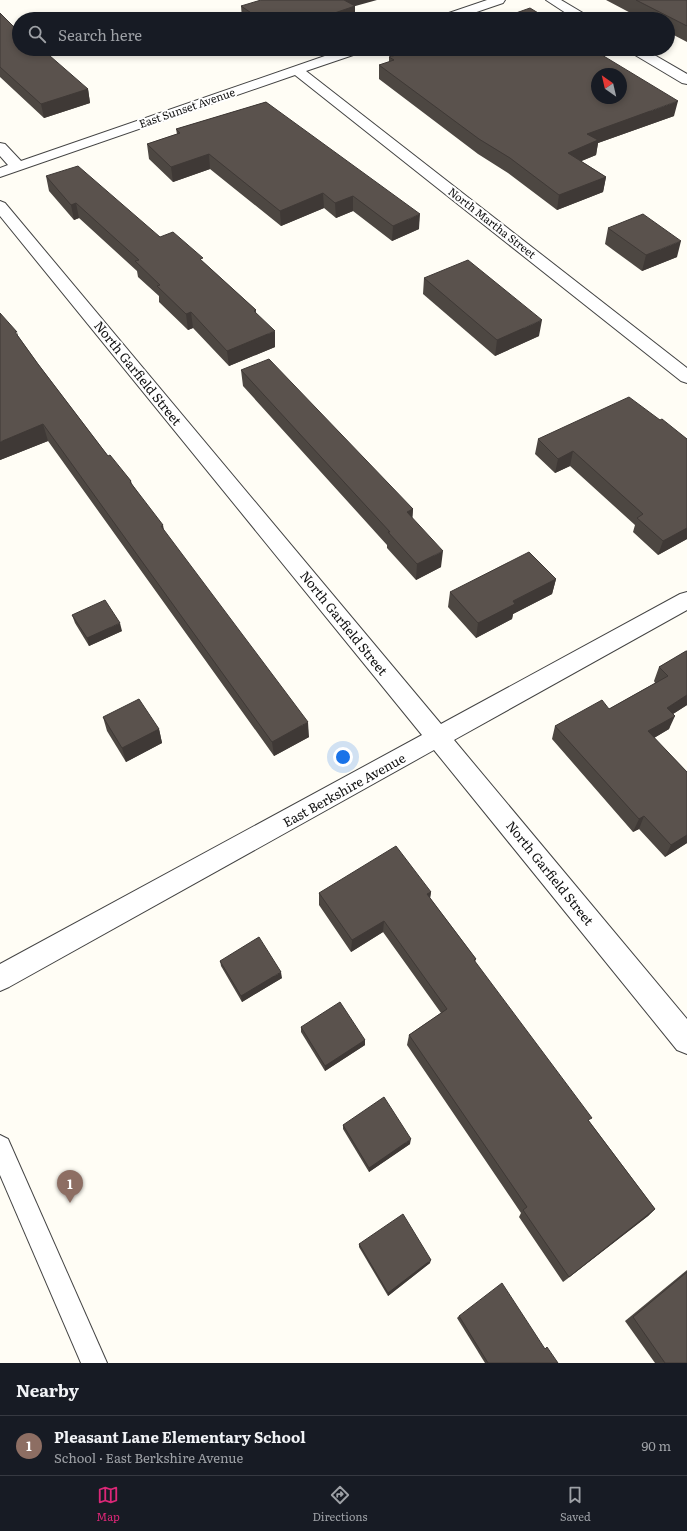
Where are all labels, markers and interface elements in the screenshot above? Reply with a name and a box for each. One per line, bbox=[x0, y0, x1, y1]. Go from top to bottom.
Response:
search box bbox=[12, 12, 675, 56]
icon: search bbox=[26, 23, 48, 45]
text: Search here bbox=[58, 23, 142, 46]
north arrow bbox=[591, 68, 627, 104]
street label: East Sunset Avenue bbox=[136, 83, 237, 131]
street label: North Martha Street bbox=[445, 183, 540, 262]
street label: North Garfield Street bbox=[90, 316, 187, 430]
street label: North Garfield Street bbox=[296, 566, 393, 680]
your location bbox=[333, 747, 353, 767]
street label: East Berkshire Avenue bbox=[279, 748, 409, 831]
street label: North Garfield Street bbox=[502, 816, 599, 930]
pin: 1 bbox=[57, 1170, 83, 1203]
text: Nearby bbox=[16, 1377, 79, 1402]
text: Pleasant Lane Elementary School bbox=[54, 1425, 306, 1448]
text: 1 bbox=[26, 1436, 32, 1455]
text: 90 m bbox=[641, 1436, 671, 1455]
text: School · East Berkshire Avenue bbox=[54, 1448, 243, 1467]
tab: Map bbox=[96, 1484, 120, 1524]
tab: Directions bbox=[312, 1484, 367, 1524]
tab: Saved bbox=[560, 1484, 591, 1524]

